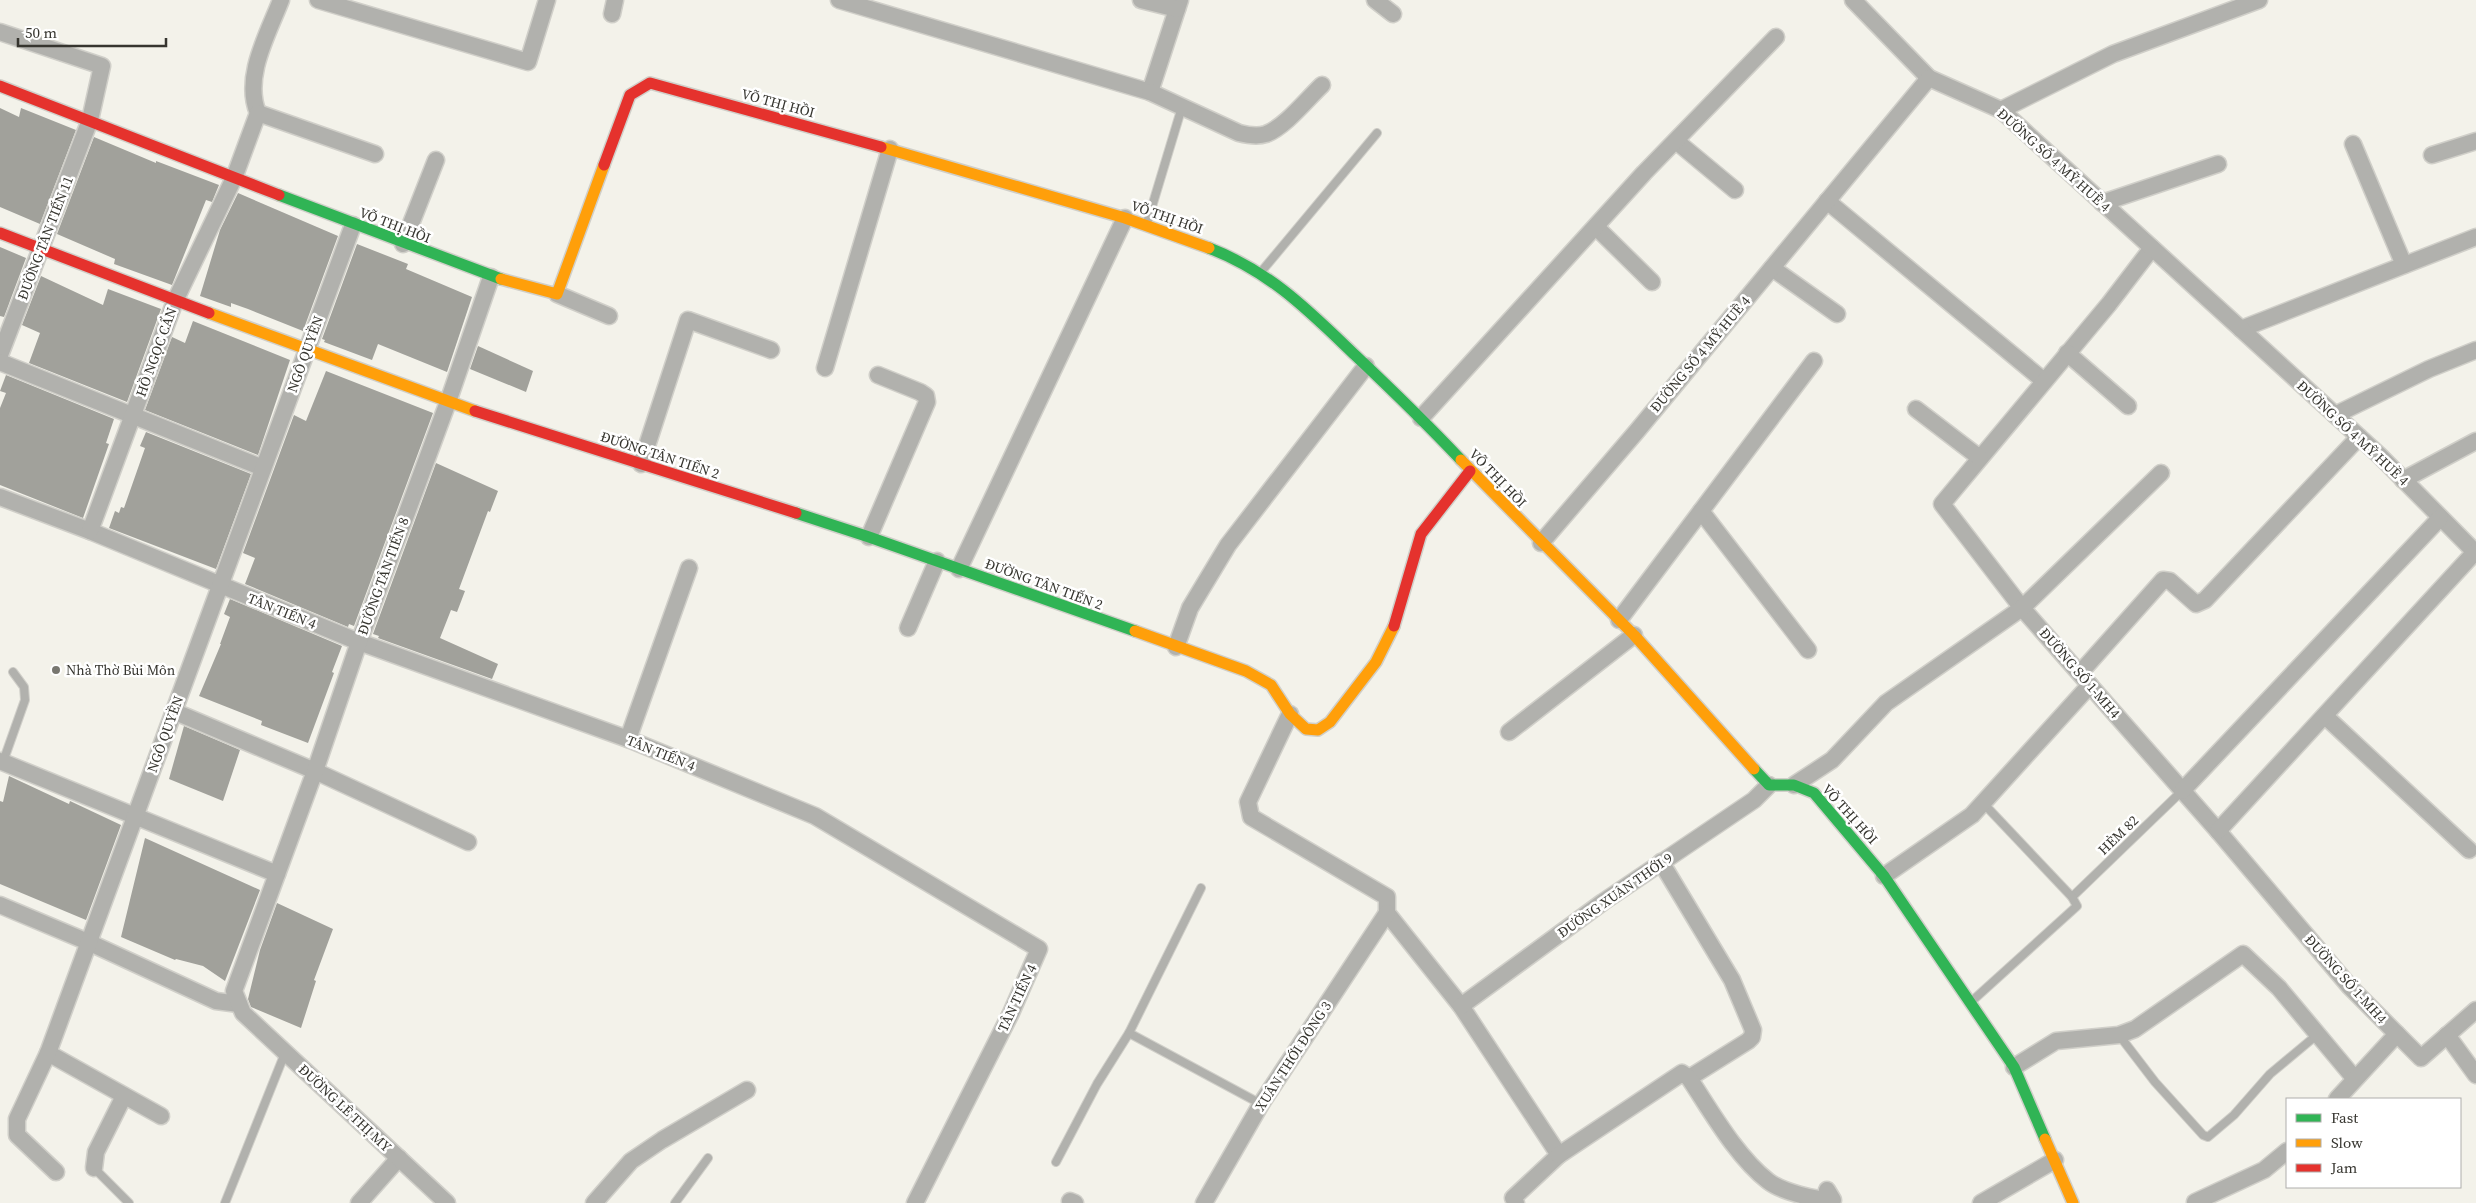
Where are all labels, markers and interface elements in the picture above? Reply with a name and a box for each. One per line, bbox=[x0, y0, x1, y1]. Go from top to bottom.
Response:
scale bar bbox=[18, 15, 165, 47]
text: 50 m bbox=[25, 22, 57, 43]
street label: VÕ THỊ HỒI bbox=[739, 84, 817, 122]
street label: ĐƯỜNG SỐ 4 MỸ HUỀ 4 bbox=[1993, 104, 2115, 216]
street label: ĐƯỜNG TÂN TIẾN 11 bbox=[12, 173, 78, 303]
street label: VÕ THỊ HỒI bbox=[1128, 195, 1206, 239]
street label: VÕ THỊ HỒI bbox=[356, 202, 434, 248]
street label: ĐƯỜNG SỐ 4 MỸ HUỀ 4 bbox=[1645, 291, 1755, 417]
street label: HỒ NGỌC CẨN bbox=[131, 304, 181, 400]
street label: NGÔ QUYỀN bbox=[282, 313, 328, 395]
street label: ĐƯỜNG SỐ 4 MỸ HUỀ 4 bbox=[2293, 376, 2413, 490]
street label: ĐƯỜNG TÂN TIẾN 2 bbox=[598, 426, 722, 484]
street label: VÕ THỊ HỒI bbox=[1465, 444, 1531, 512]
street label: ĐƯỜNG TÂN TIẾN 8 bbox=[352, 514, 414, 638]
street label: ĐƯỜNG TÂN TIẾN 2 bbox=[982, 553, 1106, 615]
street label: TÂN TIẾN 4 bbox=[245, 588, 319, 634]
street label: ĐƯỜNG SỐ 1-MH4 bbox=[2035, 623, 2125, 723]
place label: Nhà Thờ Bùi Môn bbox=[66, 660, 176, 680]
marker: Nhà Thờ Bùi Môn bbox=[50, 664, 62, 676]
street label: NGÔ QUYỀN bbox=[142, 693, 188, 775]
street label: TÂN TIẾN 4 bbox=[624, 730, 698, 776]
street label: VÕ THỊ HỒI bbox=[1817, 779, 1883, 849]
street label: HẺM 82 bbox=[2093, 811, 2143, 859]
street label: ĐƯỜNG XUÂN THỚI 9 bbox=[1553, 848, 1677, 942]
street label: ĐƯỜNG SỐ 1-MH4 bbox=[2300, 930, 2392, 1028]
street label: TÂN TIẾN 4 bbox=[993, 961, 1041, 1035]
street label: XUÂN THỚI ĐÔNG 3 bbox=[1250, 997, 1336, 1115]
street label: ĐƯỜNG LÊ THỊ MY bbox=[294, 1059, 396, 1157]
legend bbox=[2286, 1098, 2461, 1188]
text: Fast bbox=[2331, 1107, 2358, 1128]
text: Slow bbox=[2331, 1132, 2363, 1153]
text: Jam bbox=[2330, 1157, 2358, 1178]

